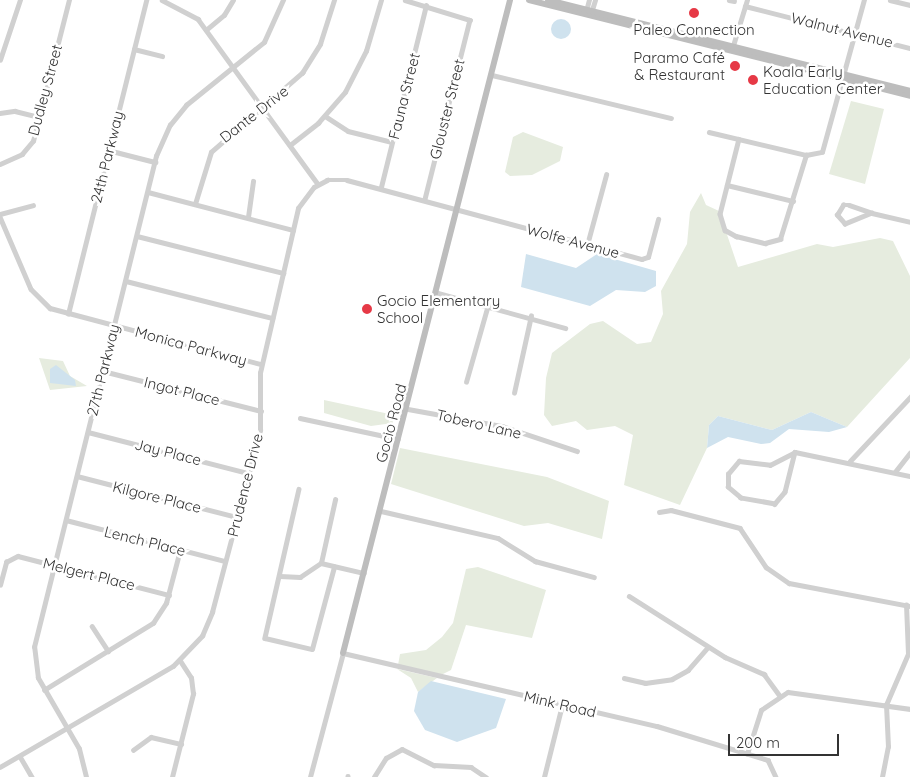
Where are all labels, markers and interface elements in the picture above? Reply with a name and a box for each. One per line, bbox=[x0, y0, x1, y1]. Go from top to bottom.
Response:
marker: Paleo Connection bbox=[688, 7, 700, 19]
street label: Walnut Avenue bbox=[789, 9, 895, 51]
place label: Paleo Connection bbox=[633, 21, 755, 39]
street label: Dudley Street bbox=[24, 42, 66, 138]
place label: Paramo Café & Restaurant bbox=[633, 48, 725, 83]
street label: Fauna Street bbox=[385, 51, 423, 141]
street label: Glouster Street bbox=[426, 57, 468, 161]
marker: Paramo Café & Restaurant bbox=[729, 60, 741, 72]
place label: Koala Early Education Center bbox=[763, 62, 882, 97]
marker: Koala Early Education Center bbox=[747, 74, 759, 86]
street label: Dante Drive bbox=[216, 82, 292, 146]
street label: 24th Parkway bbox=[87, 109, 127, 205]
street label: Wolfe Avenue bbox=[525, 220, 621, 262]
place label: Gocio Elementary School bbox=[377, 291, 500, 326]
marker: Gocio Elementary School bbox=[361, 303, 373, 315]
street label: 27th Parkway bbox=[83, 322, 123, 418]
street label: Monica Parkway bbox=[133, 322, 249, 370]
street label: Ingot Place bbox=[142, 373, 222, 409]
street label: Gocio Road bbox=[372, 382, 410, 464]
street label: Tobero Lane bbox=[435, 405, 523, 443]
street label: Prudence Drive bbox=[223, 431, 267, 539]
street label: Jay Place bbox=[133, 435, 203, 469]
street label: Kilgore Place bbox=[111, 477, 203, 517]
street label: Lench Place bbox=[102, 522, 188, 560]
street label: Melgert Place bbox=[41, 554, 137, 594]
street label: Mink Road bbox=[522, 687, 598, 721]
scale bar bbox=[730, 724, 841, 756]
text: 200 m bbox=[736, 733, 780, 752]

